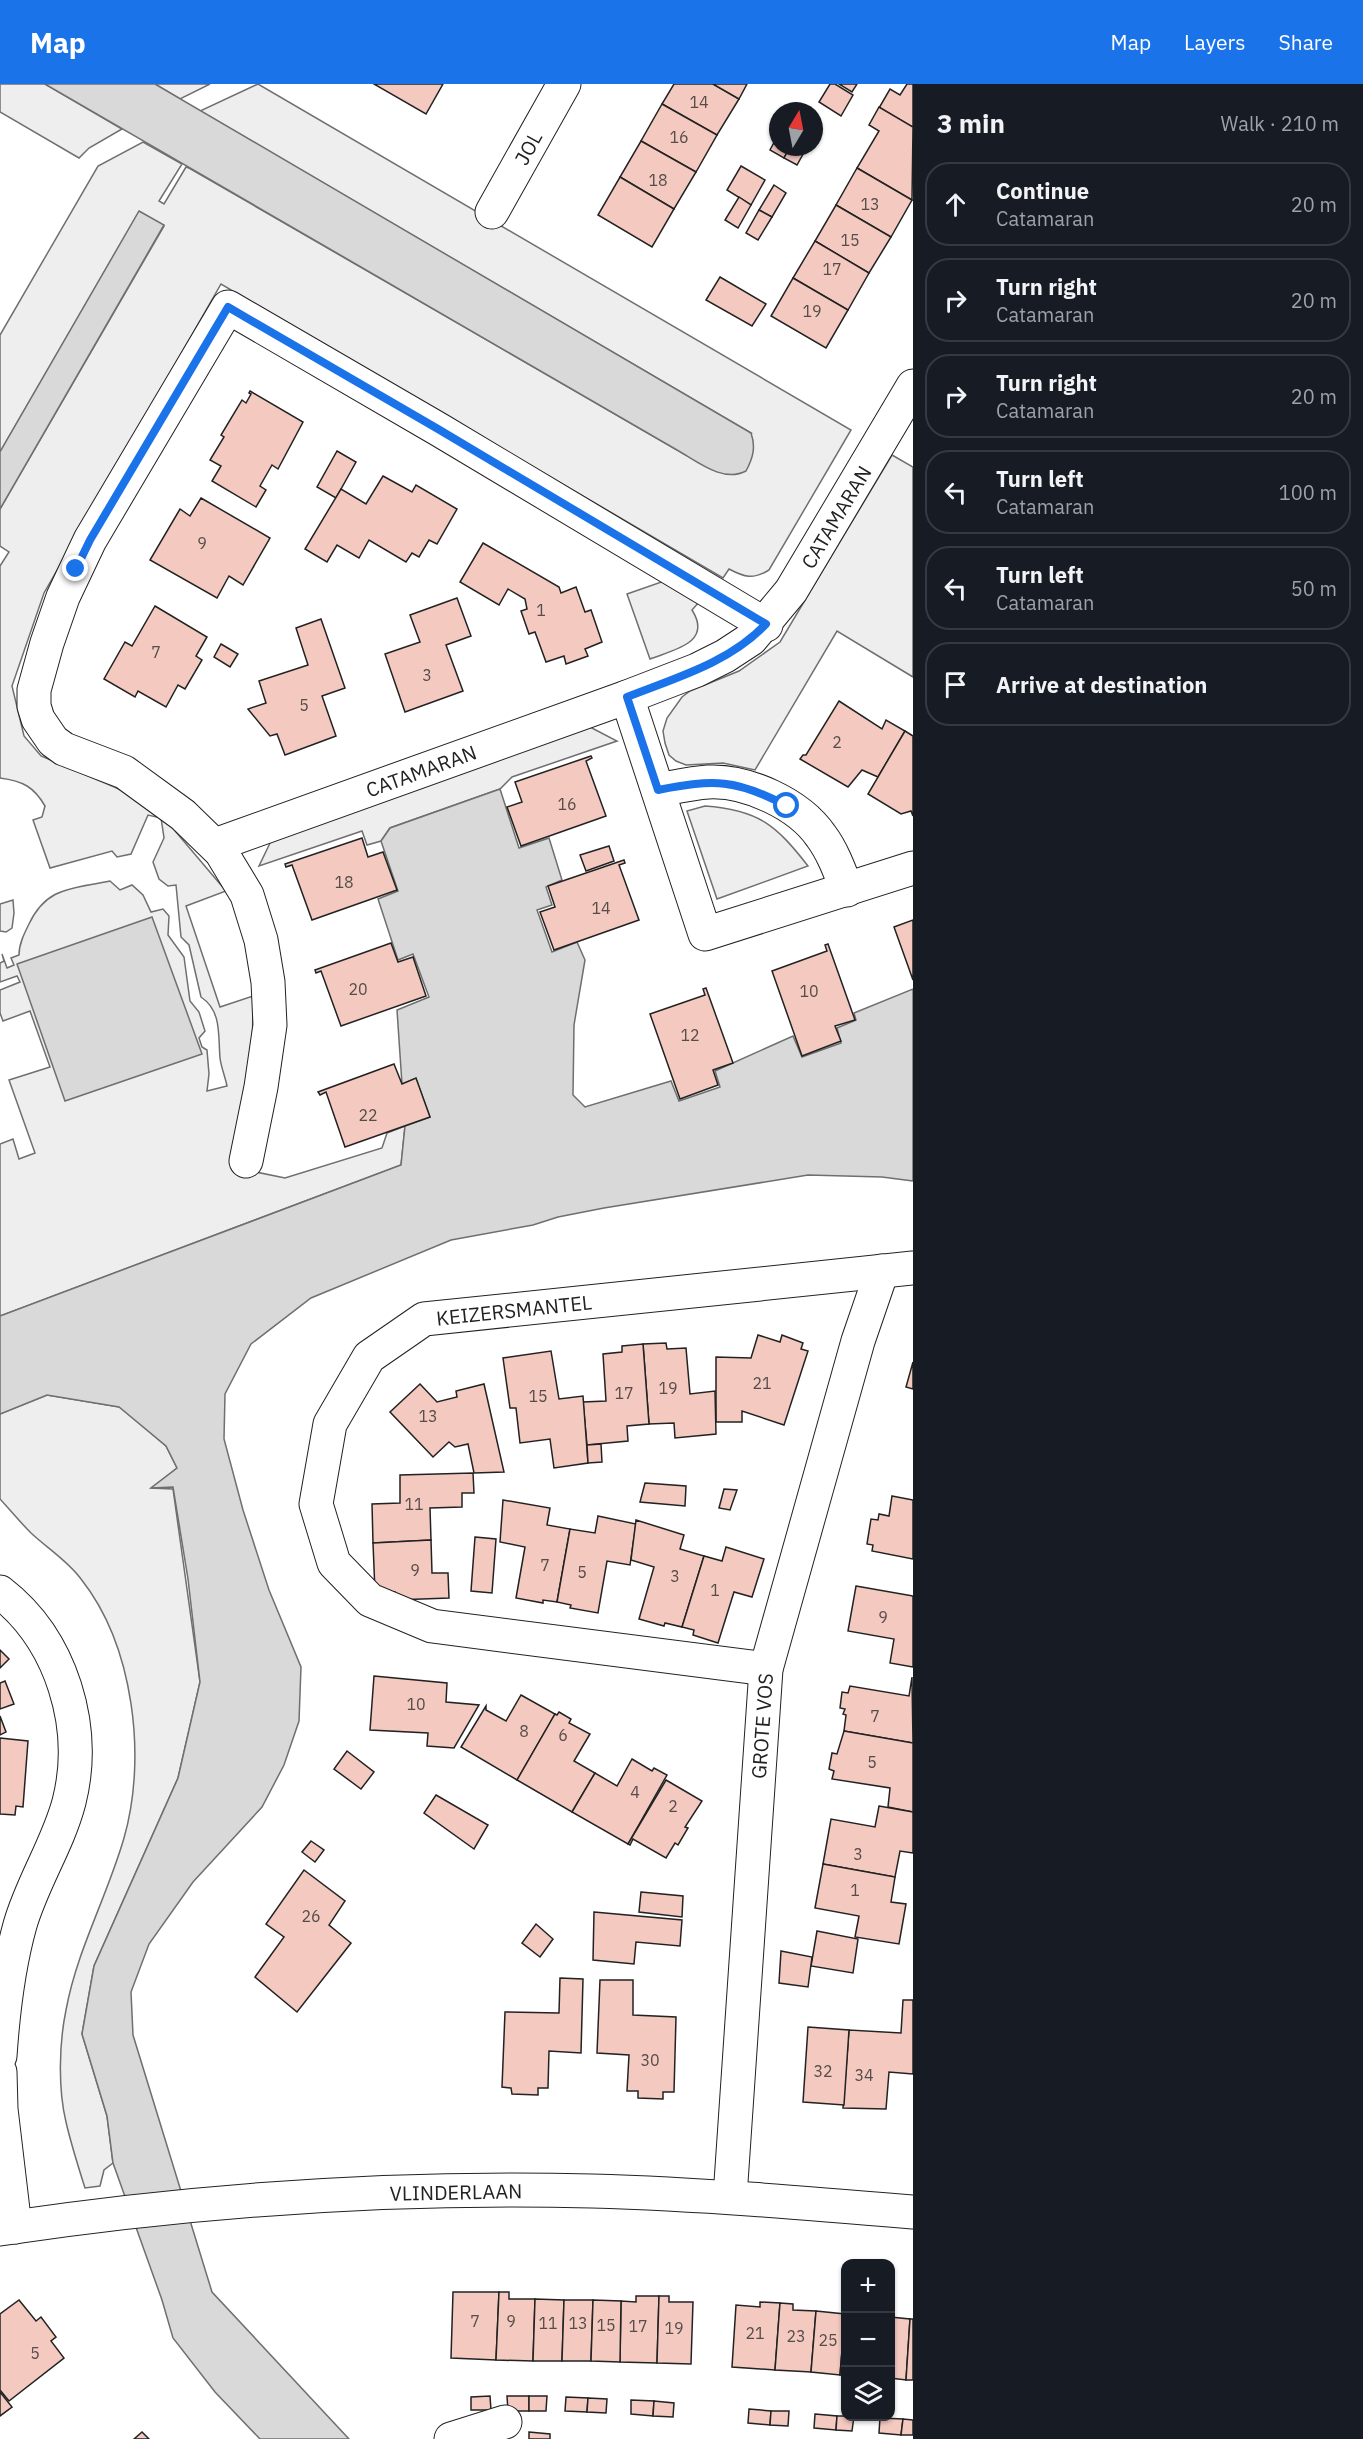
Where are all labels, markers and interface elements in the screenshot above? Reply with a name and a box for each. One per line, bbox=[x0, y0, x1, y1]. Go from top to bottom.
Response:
text: Map bbox=[30, 24, 86, 61]
text: Map bbox=[1111, 28, 1151, 56]
text: Layers bbox=[1184, 28, 1246, 56]
text: Share bbox=[1279, 28, 1333, 56]
house number: 14 bbox=[689, 92, 709, 112]
north arrow bbox=[769, 102, 823, 156]
text: 3 min bbox=[937, 106, 1005, 140]
text: Walk · 210 m bbox=[1221, 110, 1339, 137]
street label: JOL bbox=[508, 126, 548, 170]
house number: 16 bbox=[669, 127, 689, 147]
house number: 18 bbox=[648, 170, 668, 190]
text: Continue bbox=[996, 176, 1089, 205]
icon: ahead bbox=[939, 188, 972, 221]
text: 20 m bbox=[1291, 191, 1337, 218]
house number: 13 bbox=[860, 194, 880, 214]
text: Catamaran bbox=[996, 205, 1094, 232]
house number: 15 bbox=[840, 230, 860, 250]
house number: 17 bbox=[822, 259, 842, 279]
text: Turn right bbox=[996, 272, 1097, 301]
icon: right bbox=[939, 284, 972, 317]
text: 20 m bbox=[1291, 287, 1337, 314]
house number: 19 bbox=[802, 301, 822, 321]
text: Catamaran bbox=[996, 301, 1094, 328]
text: Turn right bbox=[996, 368, 1097, 397]
icon: right bbox=[939, 380, 972, 413]
text: 20 m bbox=[1291, 383, 1337, 410]
text: Catamaran bbox=[996, 397, 1094, 424]
street label: CATAMARAN bbox=[795, 460, 877, 574]
text: Turn left bbox=[996, 464, 1084, 493]
icon: left bbox=[939, 476, 972, 509]
text: 100 m bbox=[1279, 479, 1337, 506]
text: Catamaran bbox=[996, 493, 1094, 520]
house number: 9 bbox=[197, 533, 207, 553]
route end bbox=[62, 555, 88, 581]
text: Turn left bbox=[996, 560, 1084, 589]
icon: left bbox=[939, 572, 972, 605]
text: 50 m bbox=[1291, 575, 1337, 602]
text: Catamaran bbox=[996, 589, 1094, 616]
house number: 1 bbox=[536, 600, 546, 620]
house number: 7 bbox=[151, 642, 161, 662]
house number: 3 bbox=[422, 665, 432, 685]
icon: arrive bbox=[939, 668, 972, 701]
text: Arrive at destination bbox=[996, 670, 1207, 699]
house number: 5 bbox=[299, 695, 309, 715]
house number: 2 bbox=[832, 732, 842, 752]
street label: CATAMARAN bbox=[362, 739, 480, 803]
route start bbox=[773, 792, 799, 818]
house number: 16 bbox=[557, 794, 577, 814]
house number: 18 bbox=[334, 872, 354, 892]
house number: 14 bbox=[591, 898, 611, 918]
house number: 20 bbox=[348, 979, 368, 999]
house number: 10 bbox=[799, 981, 819, 1001]
house number: 12 bbox=[680, 1025, 700, 1045]
house number: 22 bbox=[358, 1105, 378, 1125]
street label: KEIZERSMANTEL bbox=[435, 1288, 593, 1332]
house number: 21 bbox=[752, 1373, 772, 1393]
house number: 19 bbox=[658, 1378, 678, 1398]
house number: 17 bbox=[614, 1383, 634, 1403]
house number: 15 bbox=[528, 1386, 548, 1406]
house number: 13 bbox=[418, 1406, 438, 1426]
house number: 11 bbox=[404, 1494, 424, 1514]
house number: 7 bbox=[540, 1555, 550, 1575]
house number: 9 bbox=[410, 1560, 420, 1580]
house number: 5 bbox=[577, 1562, 587, 1582]
house number: 3 bbox=[670, 1566, 680, 1586]
house number: 1 bbox=[710, 1580, 720, 1600]
house number: 9 bbox=[878, 1607, 888, 1627]
street label: GROTE VOS bbox=[745, 1672, 779, 1780]
house number: 10 bbox=[406, 1694, 426, 1714]
house number: 7 bbox=[870, 1706, 880, 1726]
house number: 8 bbox=[519, 1721, 529, 1741]
house number: 6 bbox=[558, 1725, 568, 1745]
house number: 5 bbox=[867, 1752, 877, 1772]
house number: 4 bbox=[630, 1782, 640, 1802]
house number: 2 bbox=[668, 1796, 678, 1816]
house number: 3 bbox=[853, 1844, 863, 1864]
house number: 1 bbox=[850, 1880, 860, 1900]
house number: 26 bbox=[301, 1906, 321, 1926]
house number: 30 bbox=[640, 2050, 660, 2070]
house number: 32 bbox=[813, 2061, 833, 2081]
house number: 34 bbox=[854, 2065, 874, 2085]
street label: VLINDERLAAN bbox=[389, 2177, 523, 2207]
map controls bbox=[841, 2259, 895, 2421]
button: + bbox=[841, 2259, 895, 2313]
house number: 7 bbox=[470, 2311, 480, 2331]
house number: 9 bbox=[506, 2311, 516, 2331]
house number: 11 bbox=[538, 2313, 558, 2333]
house number: 13 bbox=[568, 2313, 588, 2333]
button: − bbox=[841, 2313, 895, 2367]
house number: 15 bbox=[596, 2315, 616, 2335]
house number: 17 bbox=[628, 2316, 648, 2336]
house number: 19 bbox=[664, 2318, 684, 2338]
house number: 21 bbox=[745, 2323, 765, 2343]
house number: 23 bbox=[786, 2326, 806, 2346]
house number: 25 bbox=[818, 2330, 838, 2350]
house number: 5 bbox=[30, 2343, 40, 2363]
button: layers bbox=[841, 2367, 895, 2421]

